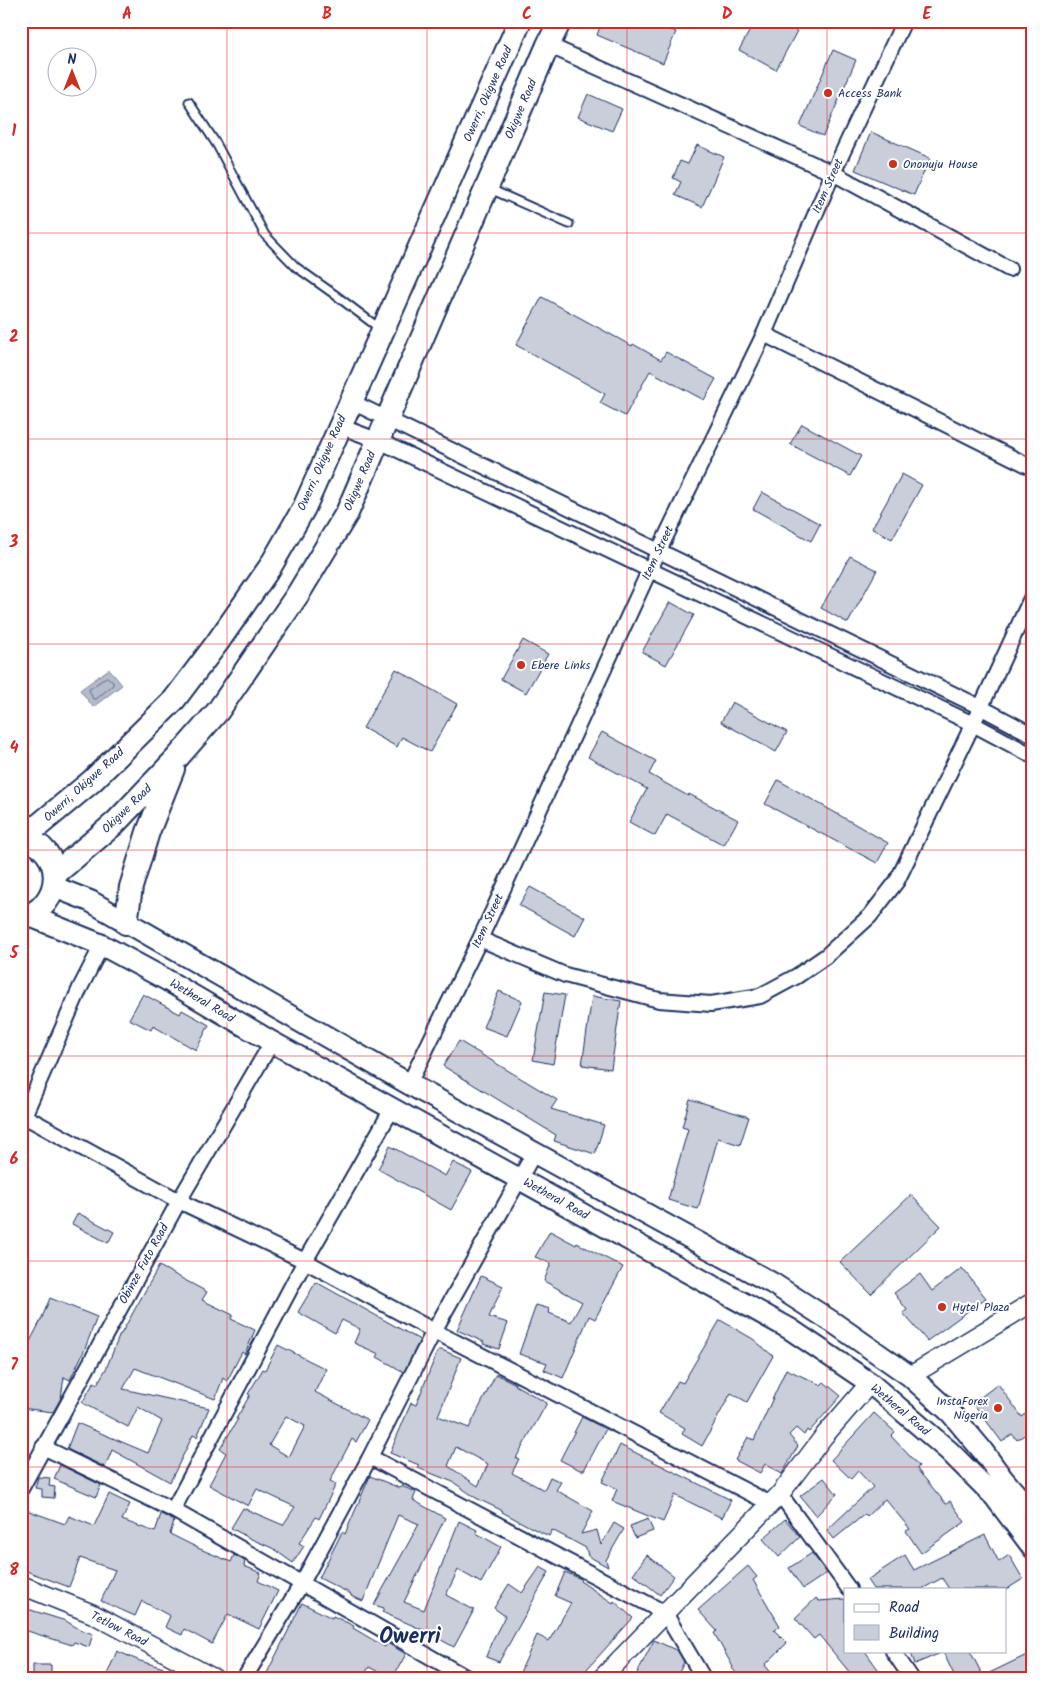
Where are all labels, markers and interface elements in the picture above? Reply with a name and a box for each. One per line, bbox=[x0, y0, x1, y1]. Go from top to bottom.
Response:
text: A bbox=[122, 2, 132, 27]
text: B bbox=[322, 2, 332, 27]
text: C bbox=[522, 2, 532, 27]
text: D bbox=[722, 2, 733, 27]
text: E bbox=[923, 2, 933, 27]
street label: Owerri, Okigwe Road bbox=[458, 42, 518, 145]
north arrow bbox=[48, 48, 98, 98]
text: N bbox=[68, 49, 77, 71]
street label: Okigwe Road bbox=[500, 75, 543, 142]
place label: Access Bank bbox=[838, 84, 902, 103]
marker: Access Bank bbox=[822, 87, 834, 99]
text: 1 bbox=[12, 119, 17, 144]
street label: Item Street bbox=[807, 155, 849, 217]
place label: Ononuju House bbox=[903, 155, 978, 174]
marker: Ononuju House bbox=[887, 158, 899, 170]
text: 2 bbox=[9, 325, 19, 350]
street label: Owerri, Okigwe Road bbox=[292, 411, 352, 514]
street label: Okigwe Road bbox=[339, 447, 382, 514]
street label: Item Street bbox=[637, 522, 679, 584]
text: 3 bbox=[9, 530, 19, 555]
place label: Ebere Links bbox=[531, 656, 590, 675]
marker: Ebere Links bbox=[515, 659, 527, 671]
text: 4 bbox=[10, 736, 19, 761]
street label: Owerri, Okigwe Road bbox=[41, 745, 127, 825]
street label: Okigwe Road bbox=[99, 782, 155, 836]
street label: Item Street bbox=[467, 890, 509, 952]
text: 5 bbox=[9, 941, 20, 966]
street label: Wetheral Road bbox=[166, 974, 239, 1028]
text: 6 bbox=[10, 1147, 19, 1172]
street label: Wetheral Road bbox=[520, 1173, 593, 1225]
street label: Obinze Futo Road bbox=[114, 1219, 174, 1308]
place label: Hytel Plaza bbox=[952, 1298, 1010, 1317]
marker: Hytel Plaza bbox=[936, 1301, 948, 1313]
text: 7 bbox=[10, 1353, 18, 1378]
street label: Wetheral Road bbox=[866, 1379, 935, 1441]
place label: InstaForex Nigeria bbox=[936, 1392, 989, 1425]
marker: InstaForex Nigeria bbox=[992, 1402, 1004, 1414]
text: 8 bbox=[9, 1558, 19, 1583]
legend bbox=[844, 1588, 1006, 1652]
text: Road bbox=[889, 1596, 920, 1620]
street label: Tetlow Road bbox=[87, 1607, 152, 1652]
district label: Owerri bbox=[379, 1620, 442, 1655]
text: Building bbox=[889, 1622, 939, 1646]

